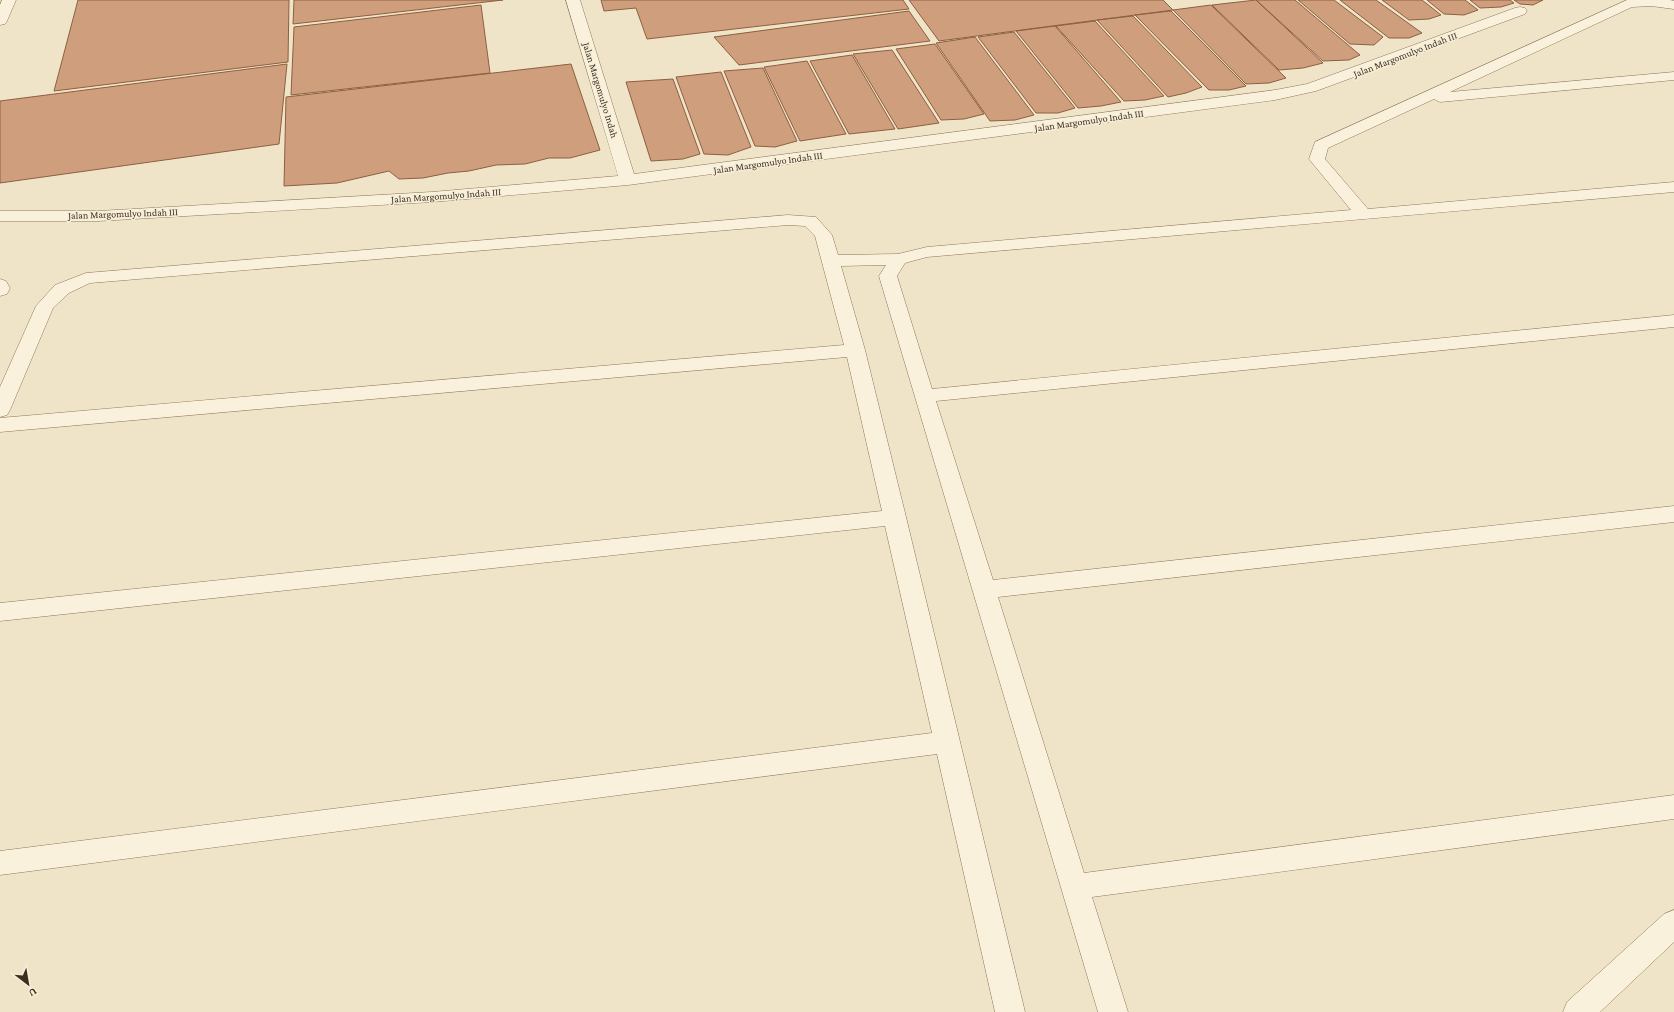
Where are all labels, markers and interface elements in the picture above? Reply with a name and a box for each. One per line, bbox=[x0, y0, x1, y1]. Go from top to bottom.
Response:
street label: Jalan Margomulyo Indah III bbox=[1351, 30, 1459, 80]
street label: Jalan Margomulyo Indah bbox=[580, 40, 620, 140]
street label: Jalan Margomulyo Indah III bbox=[1033, 107, 1144, 134]
street label: Jalan Margomulyo Indah III bbox=[712, 149, 823, 176]
street label: Jalan Margomulyo Indah III bbox=[390, 186, 501, 205]
street label: Jalan Margomulyo Indah III bbox=[67, 206, 178, 221]
north arrow bbox=[8, 964, 48, 1004]
text: U bbox=[26, 985, 39, 1000]

